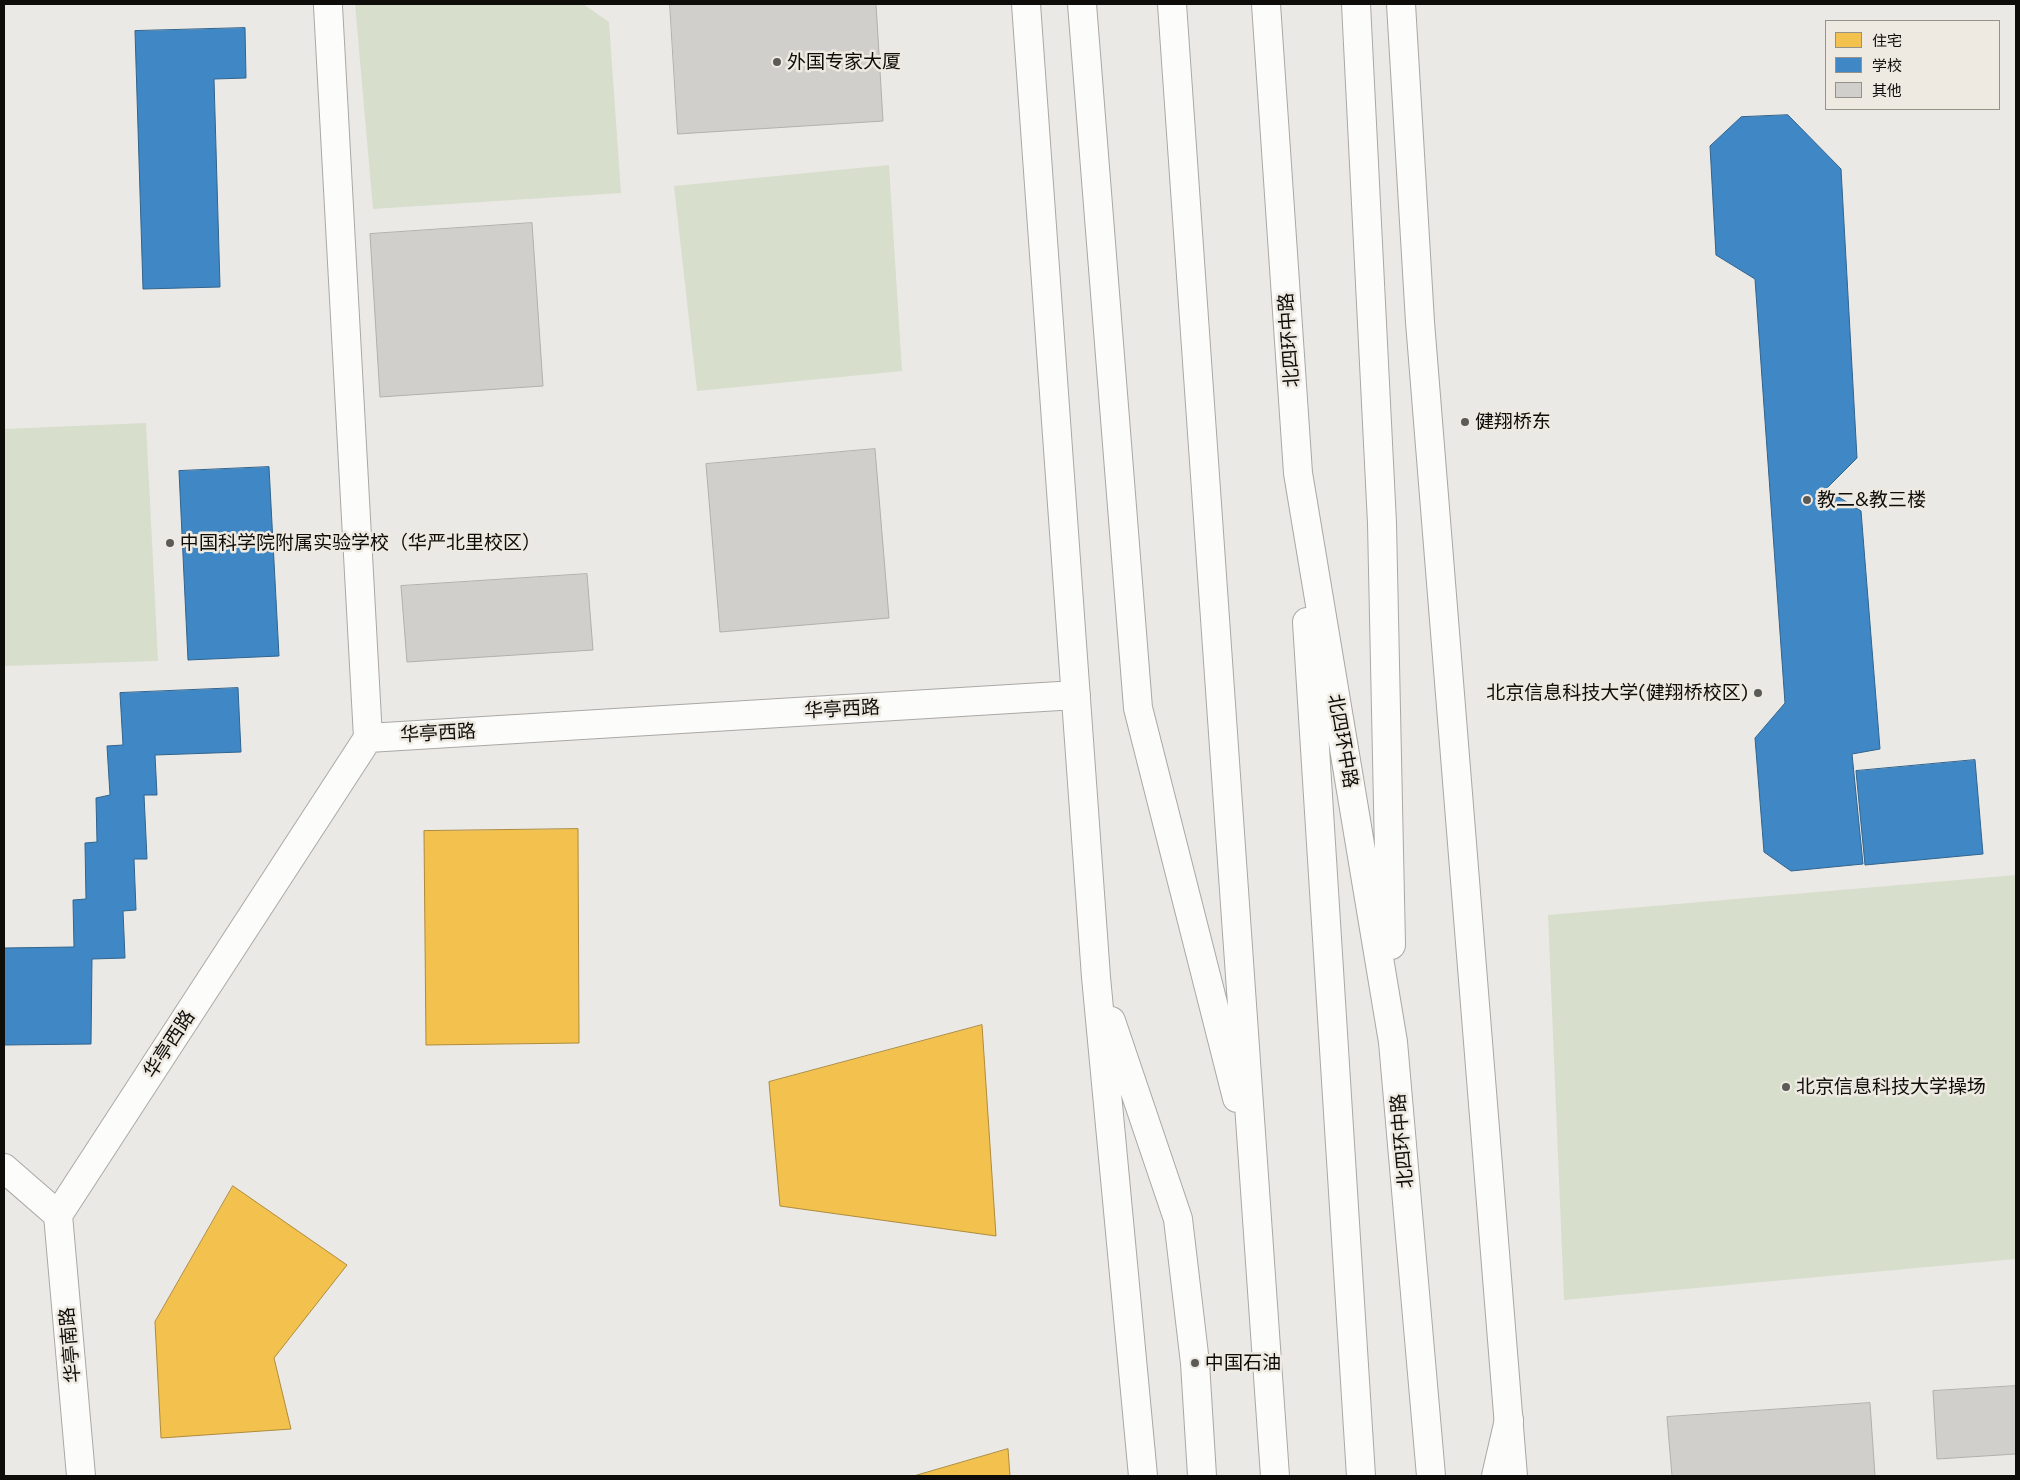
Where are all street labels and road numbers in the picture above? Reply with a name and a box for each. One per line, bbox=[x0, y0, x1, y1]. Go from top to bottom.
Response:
street label: 北四环中路 bbox=[1274, 292, 1304, 388]
street label: 北四环中路 bbox=[1324, 692, 1362, 790]
street label: 华亭西路 bbox=[803, 696, 881, 722]
street label: 华亭西路 bbox=[399, 720, 477, 746]
street label: 华亭西路 bbox=[139, 1006, 199, 1082]
street label: 北四环中路 bbox=[1387, 1093, 1417, 1189]
street label: 华亭南路 bbox=[55, 1306, 85, 1384]

